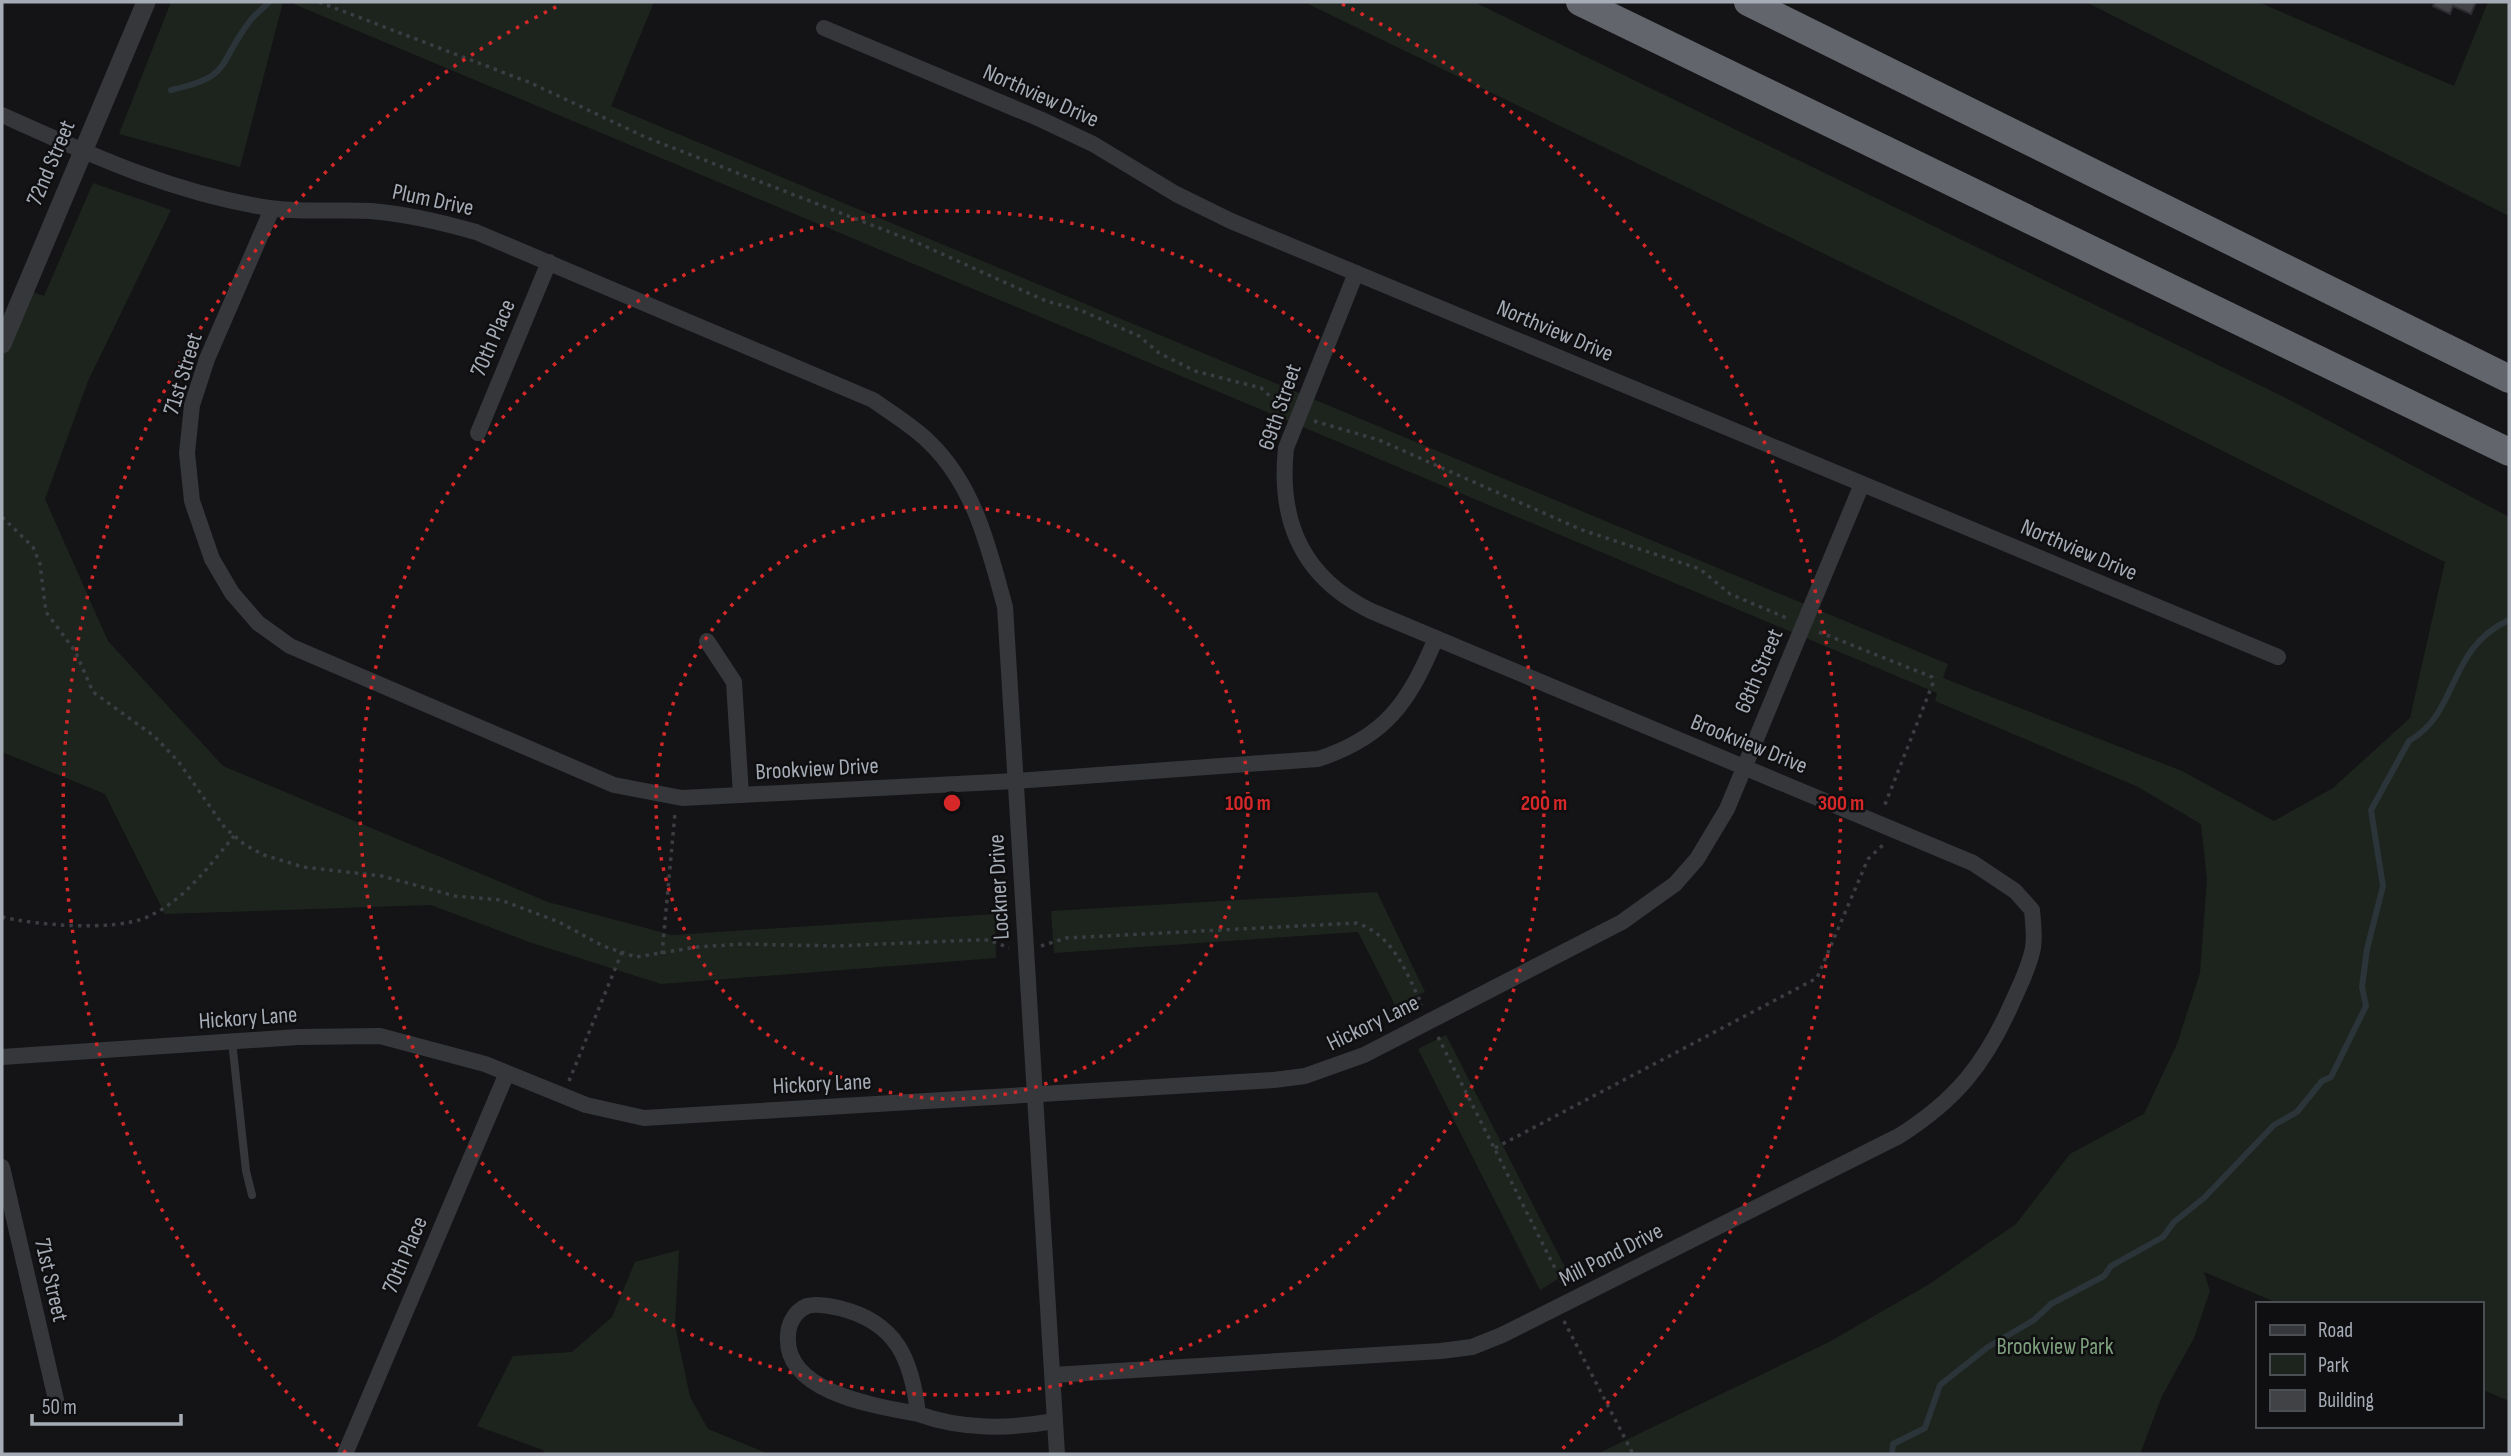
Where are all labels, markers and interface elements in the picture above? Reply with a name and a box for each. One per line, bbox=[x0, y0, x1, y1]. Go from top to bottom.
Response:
street label: Northview Drive bbox=[979, 58, 1103, 134]
street label: 72nd Street bbox=[20, 116, 82, 210]
street label: Plum Drive bbox=[390, 178, 476, 222]
street label: Northview Drive bbox=[1492, 294, 1618, 368]
street label: 70th Place bbox=[464, 295, 522, 381]
street label: 71st Street bbox=[157, 329, 209, 419]
street label: 69th Street bbox=[1252, 360, 1308, 454]
street label: Northview Drive bbox=[2016, 513, 2142, 587]
street label: 68th Street bbox=[1729, 624, 1789, 718]
street label: Brookview Drive bbox=[1687, 708, 1811, 780]
street label: Brookview Drive bbox=[755, 752, 879, 786]
centre of rings bbox=[940, 791, 964, 815]
text: 100 m bbox=[1225, 791, 1271, 816]
text: 200 m bbox=[1521, 791, 1567, 816]
text: 300 m bbox=[1818, 791, 1864, 816]
street label: Lockner Drive bbox=[982, 834, 1016, 940]
street label: Hickory Lane bbox=[1322, 989, 1424, 1057]
street label: Hickory Lane bbox=[198, 1001, 298, 1035]
street label: Hickory Lane bbox=[772, 1067, 872, 1101]
street label: 70th Place bbox=[376, 1212, 434, 1298]
street label: Mill Pond Drive bbox=[1554, 1217, 1668, 1293]
street label: 71st Street bbox=[28, 1236, 74, 1324]
legend bbox=[2256, 1302, 2483, 1428]
text: Road bbox=[2318, 1318, 2353, 1343]
park label: Brookview Park bbox=[1997, 1333, 2114, 1361]
text: Park bbox=[2318, 1353, 2349, 1378]
scale bar bbox=[32, 1382, 180, 1426]
text: Building bbox=[2318, 1388, 2374, 1413]
text: 50 m bbox=[42, 1395, 77, 1420]

